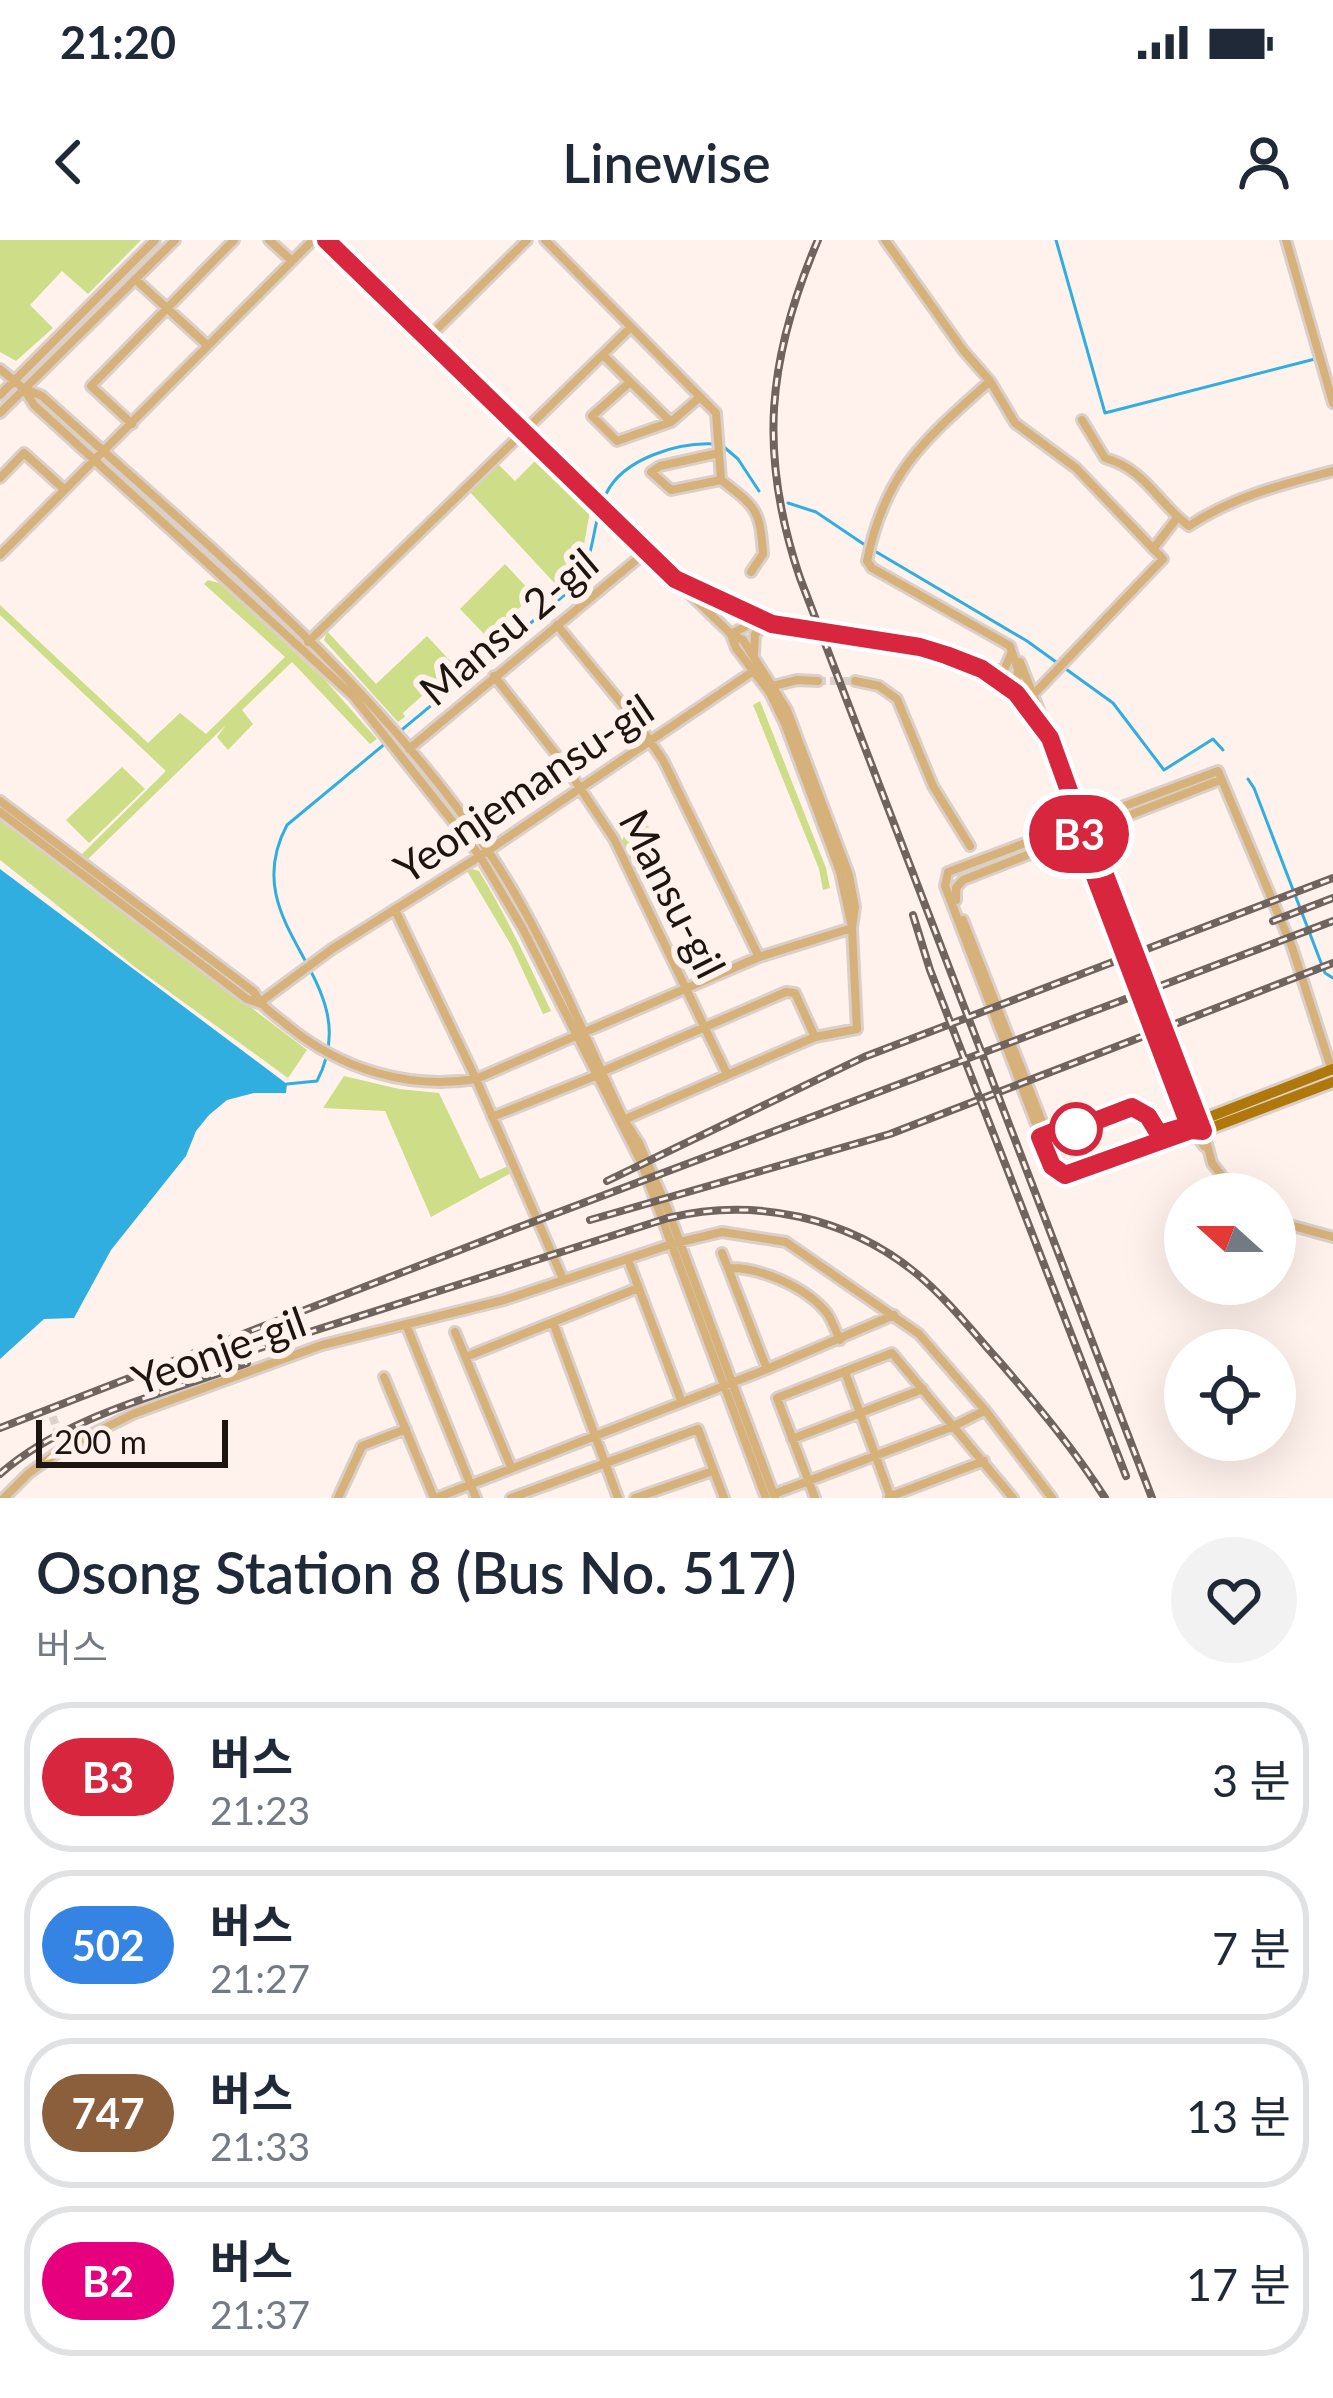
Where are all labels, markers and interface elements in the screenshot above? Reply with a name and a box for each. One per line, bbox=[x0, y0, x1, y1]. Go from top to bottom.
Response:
text: 21:20 bbox=[60, 15, 176, 69]
icon: back bbox=[36, 129, 102, 195]
icon: person bbox=[1231, 129, 1297, 195]
text: Linewise bbox=[562, 130, 771, 195]
street label: Mansu 2-gil bbox=[409, 537, 607, 715]
street label: Yeonjemansu-gil bbox=[385, 683, 662, 893]
line badge: B3 bbox=[1025, 795, 1133, 873]
street label: Mansu-gil bbox=[609, 801, 736, 986]
text: B3 bbox=[1053, 809, 1105, 859]
unlabelled marker bbox=[1051, 1104, 1101, 1154]
north arrow bbox=[1164, 1173, 1296, 1305]
map controls bbox=[1164, 1173, 1296, 1461]
street label: Yeonje-gil bbox=[125, 1296, 312, 1404]
button: locate bbox=[1164, 1329, 1296, 1461]
scale bar bbox=[36, 1414, 228, 1467]
text: 200 m bbox=[54, 1421, 147, 1461]
button: heart bbox=[1171, 1537, 1297, 1663]
text: Osong Station 8 (Bus No. 517) bbox=[36, 1538, 797, 1606]
text: 버스 bbox=[36, 1624, 108, 1670]
text: 버스 bbox=[210, 1730, 293, 1784]
text: B3 bbox=[82, 1752, 134, 1802]
text: 3 분 bbox=[1212, 1753, 1291, 1807]
text: 21:23 bbox=[210, 1787, 310, 1833]
text: 버스 bbox=[210, 1898, 293, 1952]
text: 502 bbox=[71, 1920, 145, 1970]
text: 7 분 bbox=[1212, 1921, 1291, 1975]
text: 21:27 bbox=[210, 1955, 310, 2001]
text: 버스 bbox=[210, 2066, 293, 2120]
text: 747 bbox=[71, 2088, 145, 2138]
text: 13 분 bbox=[1186, 2089, 1291, 2143]
text: 21:33 bbox=[210, 2123, 310, 2169]
text: 버스 bbox=[210, 2234, 293, 2288]
text: B2 bbox=[82, 2256, 134, 2306]
text: 17 분 bbox=[1186, 2257, 1291, 2311]
text: 21:37 bbox=[210, 2291, 310, 2337]

